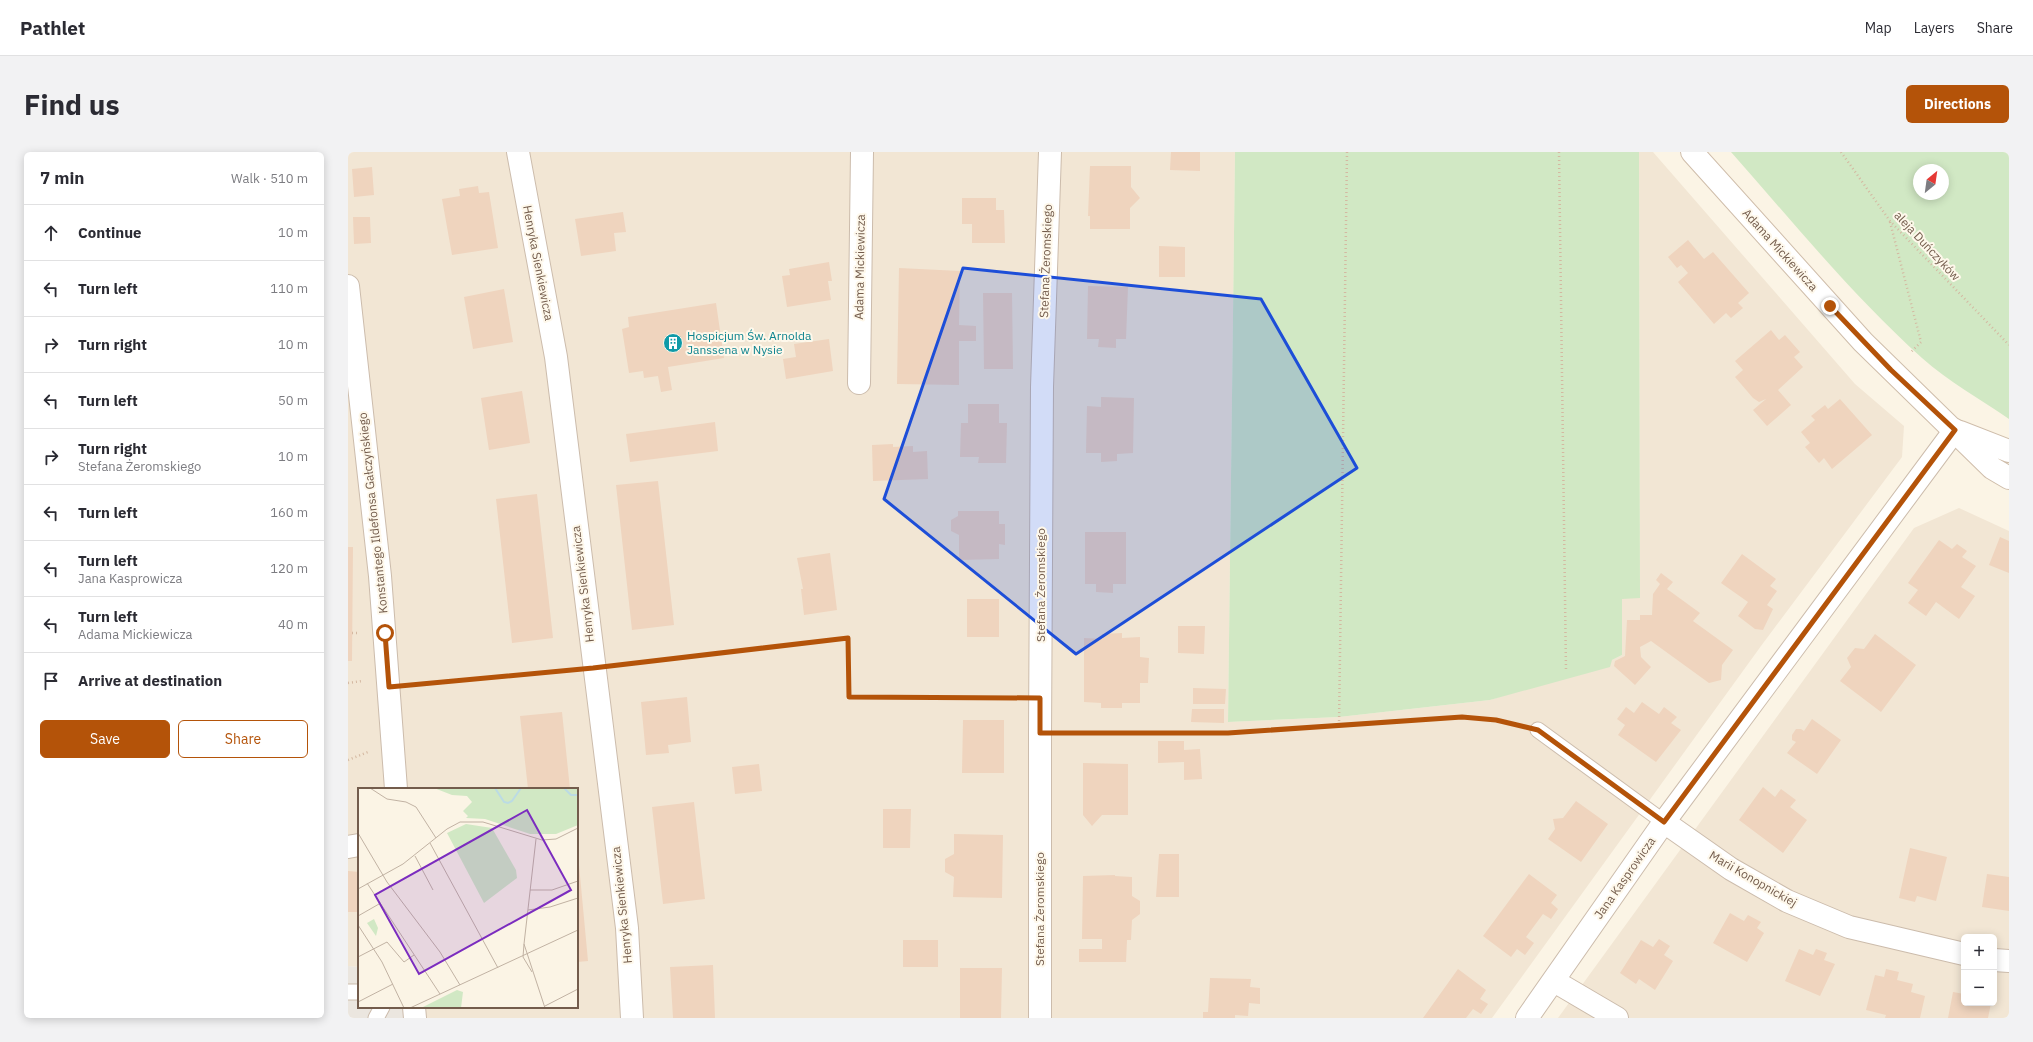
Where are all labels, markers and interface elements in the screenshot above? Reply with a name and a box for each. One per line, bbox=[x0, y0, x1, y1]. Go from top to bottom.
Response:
text: Pathlet bbox=[20, 16, 85, 40]
text: Map bbox=[1865, 19, 1892, 37]
text: Layers bbox=[1914, 19, 1955, 37]
text: Share bbox=[1977, 19, 2013, 37]
button: Directions bbox=[1906, 85, 2009, 123]
text: Find us bbox=[24, 86, 120, 123]
north arrow bbox=[1913, 164, 1949, 200]
text: 7 min bbox=[40, 167, 84, 189]
text: Walk · 510 m bbox=[231, 170, 308, 187]
street label: Henryka Sienkiewicza bbox=[520, 204, 557, 323]
street label: Stefana Żeromskiego bbox=[1036, 204, 1055, 318]
street label: Adama Mickiewicza bbox=[1739, 205, 1822, 294]
street label: aleja Duńczyków bbox=[1891, 208, 1963, 284]
street label: Adama Mickiewicza bbox=[851, 213, 868, 320]
icon: ahead bbox=[40, 222, 62, 244]
text: Continue bbox=[78, 223, 142, 242]
text: 10 m bbox=[278, 224, 308, 241]
icon: left bbox=[40, 278, 62, 300]
text: Turn left bbox=[78, 279, 138, 298]
text: 110 m bbox=[270, 280, 308, 297]
route end bbox=[1821, 297, 1839, 315]
place label: Hospicjum Św. Arnolda Janssena w Nysie bbox=[687, 328, 812, 357]
building icon: Hospicjum Św. Arnolda Janssena w Nysie bbox=[662, 332, 684, 354]
icon: right bbox=[40, 334, 62, 356]
text: Turn right bbox=[78, 335, 147, 354]
text: 10 m bbox=[278, 336, 308, 353]
icon: left bbox=[40, 390, 62, 412]
text: Turn left bbox=[78, 391, 138, 410]
text: 50 m bbox=[278, 392, 308, 409]
street label: Konstantego Ildefonsa Gałczyńskiego bbox=[354, 412, 391, 614]
text: Turn right bbox=[78, 439, 147, 458]
icon: right bbox=[40, 446, 62, 468]
text: 10 m bbox=[278, 448, 308, 465]
text: Stefana Żeromskiego bbox=[78, 458, 201, 475]
icon: left bbox=[40, 502, 62, 524]
text: Turn left bbox=[78, 503, 138, 522]
text: 160 m bbox=[270, 504, 308, 521]
street label: Henryka Sienkiewicza bbox=[568, 524, 597, 643]
street label: Stefana Żeromskiego bbox=[1033, 528, 1048, 642]
text: Turn left bbox=[78, 551, 138, 570]
icon: left bbox=[40, 558, 62, 580]
text: 120 m bbox=[270, 560, 308, 577]
text: Jana Kasprowicza bbox=[78, 570, 183, 587]
text: Turn left bbox=[78, 607, 138, 626]
icon: left bbox=[40, 614, 62, 636]
text: 40 m bbox=[278, 616, 308, 633]
route start bbox=[376, 624, 394, 642]
text: Adama Mickiewicza bbox=[78, 626, 192, 643]
icon: arrive bbox=[40, 670, 62, 692]
text: Arrive at destination bbox=[78, 671, 222, 690]
button: Save bbox=[40, 720, 170, 758]
button: Share bbox=[178, 720, 308, 758]
inset map bbox=[358, 788, 578, 1008]
street label: Jana Kasprowicza bbox=[1591, 833, 1659, 922]
street label: Henryka Sienkiewicza bbox=[608, 845, 635, 964]
street label: Marii Konopnickiej bbox=[1707, 847, 1800, 910]
street label: Stefana Żeromskiego bbox=[1032, 852, 1047, 966]
map controls bbox=[1961, 934, 1997, 1006]
button: + bbox=[1961, 934, 1997, 970]
button: − bbox=[1961, 970, 1997, 1006]

